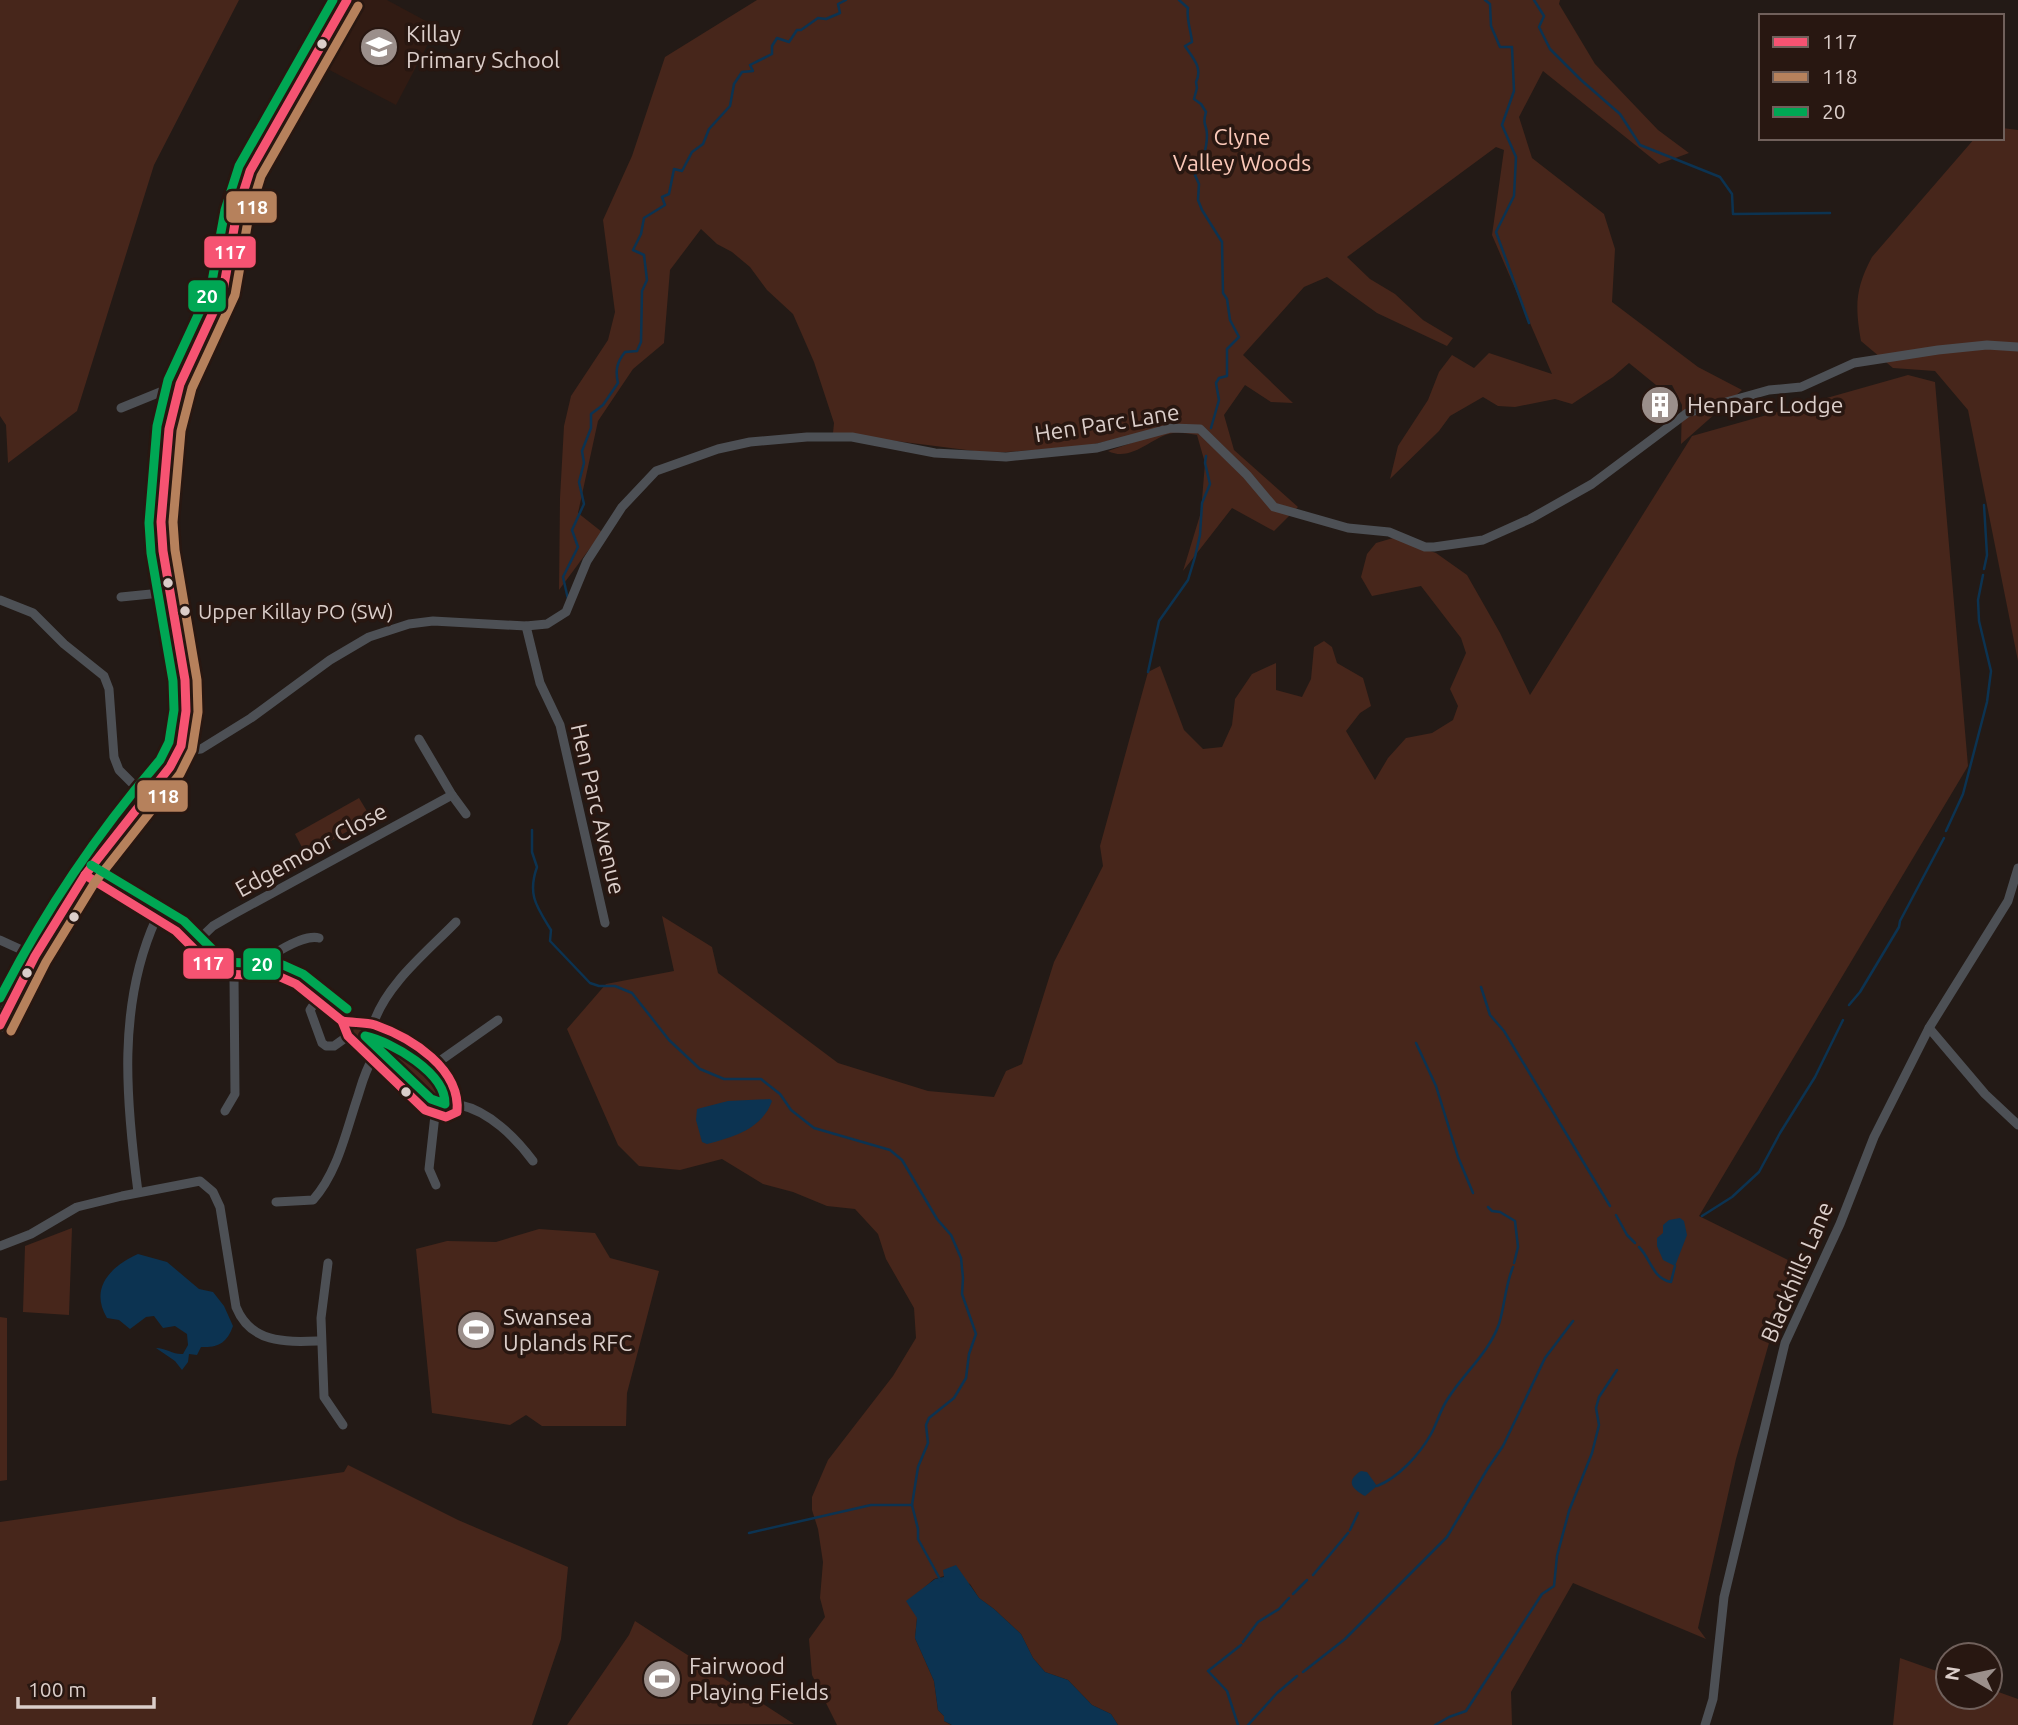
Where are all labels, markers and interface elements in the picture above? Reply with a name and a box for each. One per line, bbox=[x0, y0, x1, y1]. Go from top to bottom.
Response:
legend bbox=[1759, 14, 2004, 140]
place label: Killay Primary School bbox=[406, 21, 560, 72]
school or university icon: Killay Primary School bbox=[358, 26, 400, 68]
text: 117 bbox=[1822, 29, 1858, 53]
unlabelled marker bbox=[315, 37, 329, 51]
text: 118 bbox=[1822, 64, 1858, 88]
text: 20 bbox=[1822, 99, 1846, 123]
park label: Clyne Valley Woods bbox=[1173, 124, 1311, 175]
line badge: 118 bbox=[225, 190, 278, 224]
text: 118 bbox=[236, 196, 268, 218]
line badge: 117 bbox=[203, 235, 257, 269]
text: 117 bbox=[214, 241, 246, 263]
line badge: 20 bbox=[187, 279, 227, 313]
text: 20 bbox=[196, 285, 218, 307]
building icon: Henparc Lodge bbox=[1639, 384, 1681, 426]
place label: Henparc Lodge bbox=[1687, 392, 1843, 417]
street label: Hen Parc Lane bbox=[1033, 399, 1181, 446]
unlabelled marker bbox=[161, 576, 175, 590]
place label: Upper Killay PO (SW) bbox=[198, 599, 394, 623]
marker: Upper Killay PO (SW) bbox=[178, 604, 192, 618]
street label: Hen Parc Avenue bbox=[567, 721, 630, 897]
line badge: 118 bbox=[136, 779, 189, 813]
text: 118 bbox=[147, 785, 179, 807]
street label: Edgemoor Close bbox=[231, 798, 391, 901]
unlabelled marker bbox=[67, 910, 81, 924]
line badge: 117 bbox=[182, 947, 235, 980]
line badge: 20 bbox=[242, 947, 282, 981]
text: 117 bbox=[192, 952, 224, 974]
text: 20 bbox=[251, 953, 273, 975]
unlabelled marker bbox=[20, 966, 34, 980]
unlabelled marker bbox=[399, 1085, 413, 1099]
street label: Blackhills Lane bbox=[1756, 1198, 1837, 1346]
place label: Swansea Uplands RFC bbox=[503, 1304, 632, 1355]
sports icon: Swansea Uplands RFC bbox=[455, 1309, 497, 1351]
north arrow bbox=[1934, 1641, 2004, 1711]
place label: Fairwood Playing Fields bbox=[689, 1653, 829, 1704]
sports icon: Fairwood Playing Fields bbox=[641, 1658, 683, 1700]
text: N bbox=[1940, 1665, 1964, 1682]
scale bar bbox=[18, 1666, 154, 1710]
text: 100 m bbox=[28, 1677, 86, 1701]

